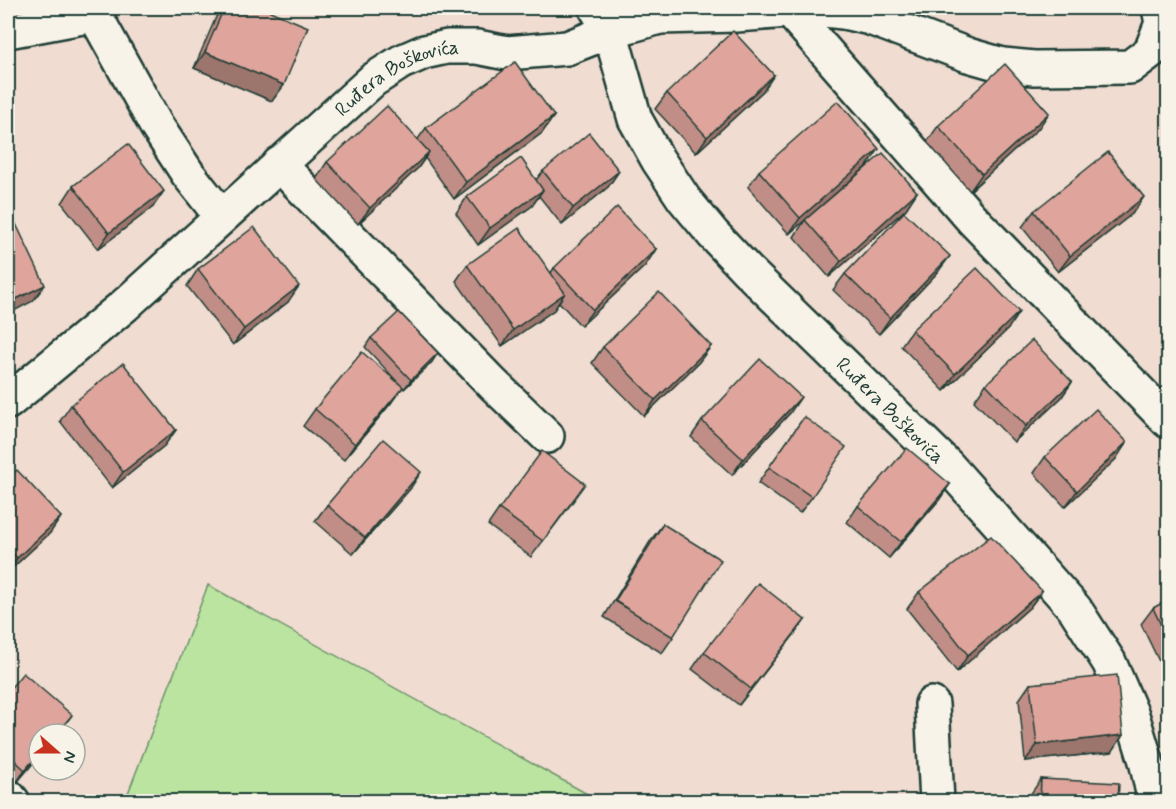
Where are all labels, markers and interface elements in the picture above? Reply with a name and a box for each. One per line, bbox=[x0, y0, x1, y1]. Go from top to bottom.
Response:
street label: Ruđera Boškovića bbox=[329, 35, 459, 123]
street label: Ruđera Boškovića bbox=[829, 352, 950, 471]
north arrow bbox=[27, 722, 87, 782]
text: N bbox=[58, 748, 81, 766]

